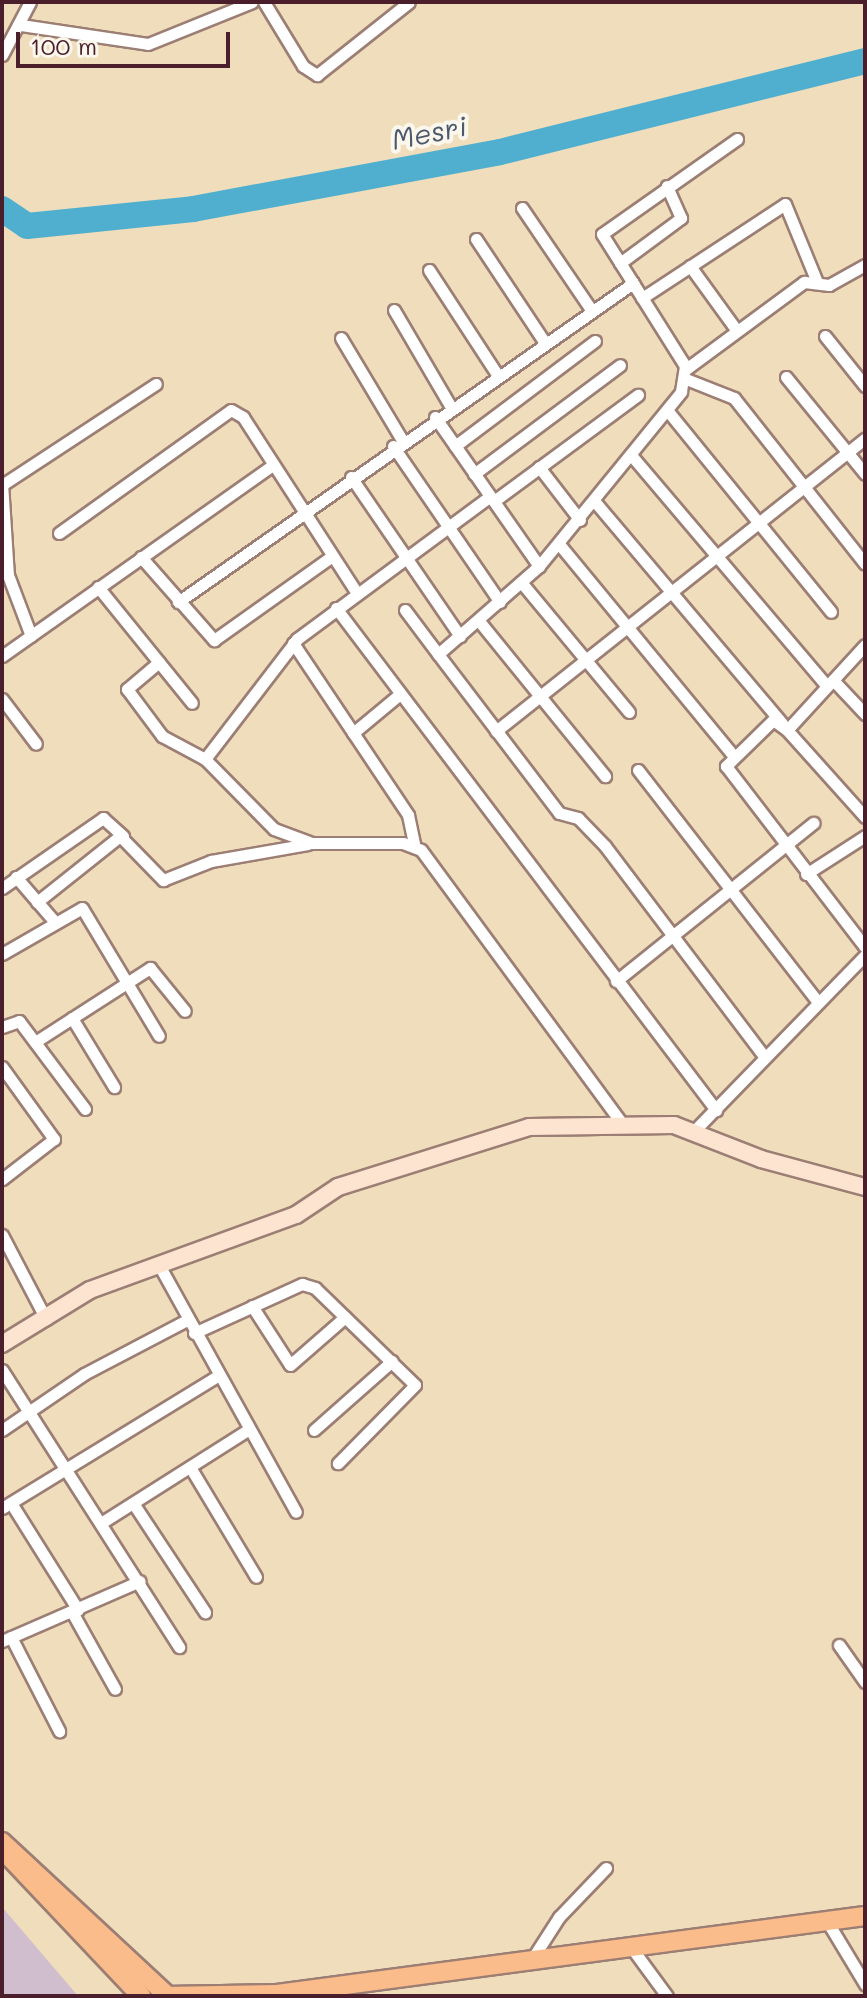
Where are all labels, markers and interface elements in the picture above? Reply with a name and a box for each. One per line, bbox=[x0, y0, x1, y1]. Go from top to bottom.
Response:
scale bar bbox=[20, 16, 234, 66]
text: 100 m bbox=[30, 30, 97, 61]
water label: Mesri bbox=[389, 108, 469, 156]

